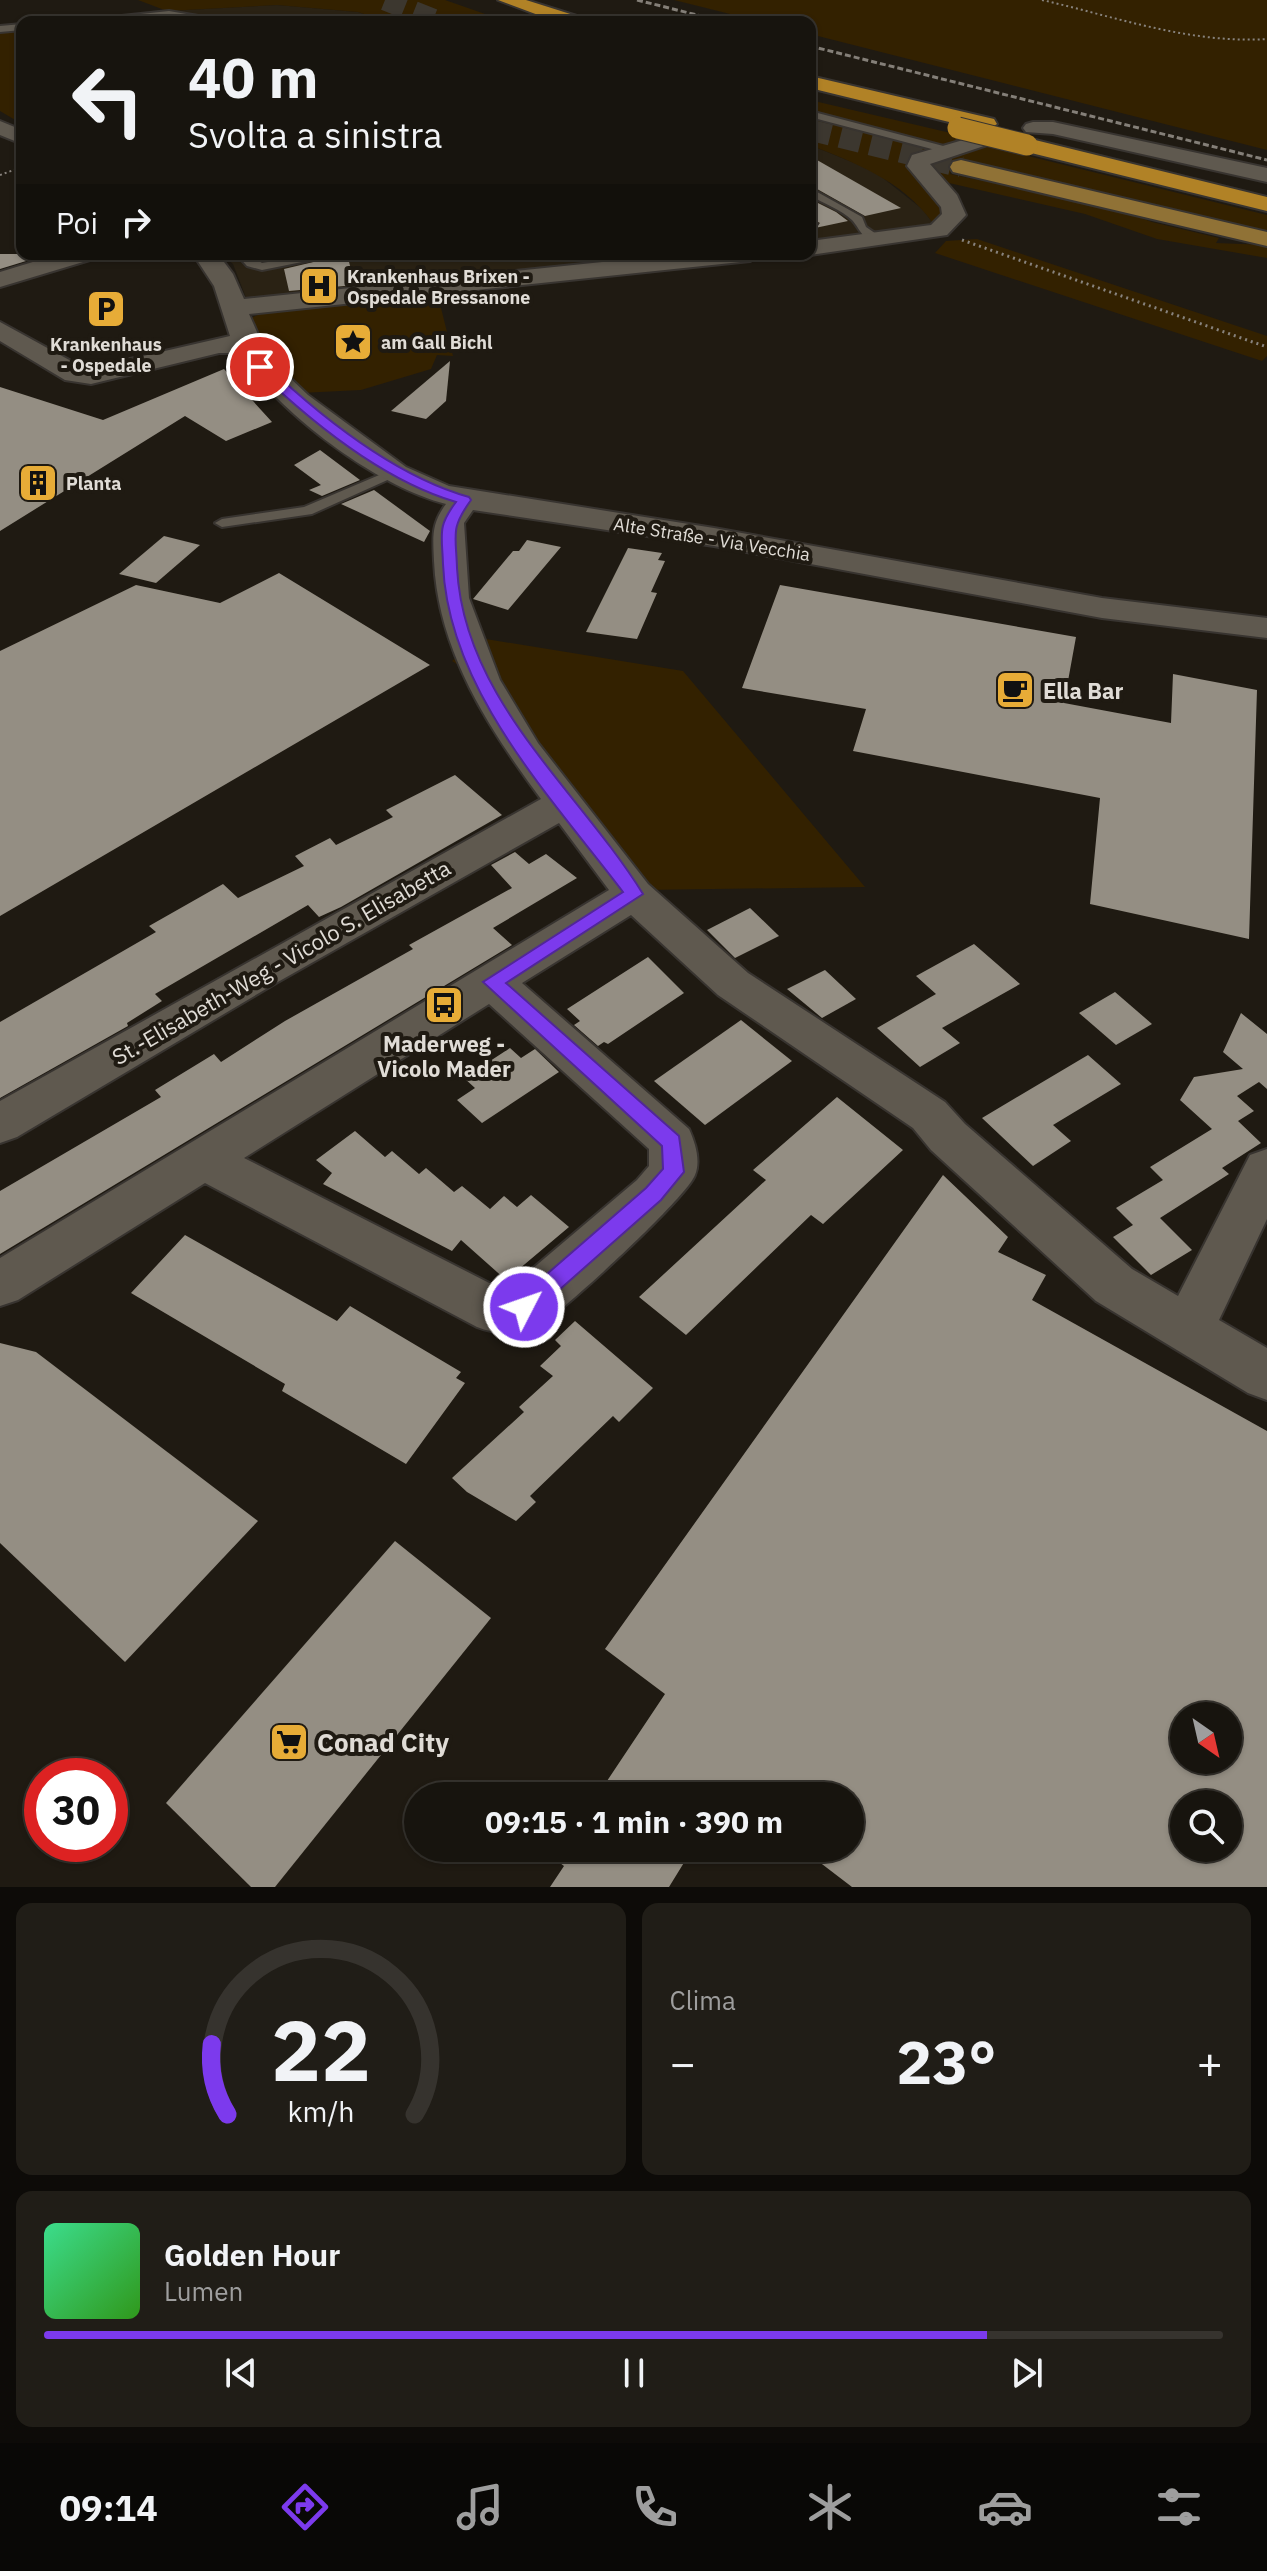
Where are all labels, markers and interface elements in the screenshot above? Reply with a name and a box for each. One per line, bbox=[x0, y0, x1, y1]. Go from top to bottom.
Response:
text: 40 m bbox=[188, 41, 318, 113]
icon: left bbox=[56, 48, 160, 152]
text: Svolta a sinistra bbox=[188, 111, 442, 158]
icon: right bbox=[114, 200, 158, 244]
text: Poi bbox=[56, 203, 98, 242]
hospital icon: Krankenhaus Brixen - Ospedale Bressanone bbox=[298, 265, 340, 307]
place label: Krankenhaus Brixen - Ospedale Bressanone bbox=[347, 265, 530, 309]
parking icon: Krankenhaus - Ospedale bbox=[85, 288, 127, 330]
place icon: am Gall Bichl bbox=[332, 321, 374, 363]
place label: am Gall Bichl bbox=[381, 331, 493, 354]
place label: Krankenhaus - Ospedale bbox=[50, 333, 162, 377]
pin bbox=[226, 333, 294, 401]
icon: arrive bbox=[238, 345, 282, 389]
building icon: Planta bbox=[17, 462, 59, 504]
place label: Planta bbox=[66, 472, 121, 495]
street label: Alte Straße - Via Vecchia bbox=[612, 512, 812, 566]
cafe icon: Ella Bar bbox=[994, 669, 1036, 711]
place label: Ella Bar bbox=[1043, 676, 1123, 705]
street label: St.-Elisabeth-Weg - Vicolo S. Elisabetta bbox=[107, 853, 456, 1071]
bus stop icon: Maderweg - Vicolo Mader bbox=[423, 984, 465, 1026]
place label: Maderweg - Vicolo Mader bbox=[377, 1029, 511, 1083]
position arrow bbox=[482, 1265, 566, 1349]
north arrow bbox=[1170, 1702, 1242, 1774]
map controls bbox=[1170, 1702, 1242, 1862]
supermarket icon: Conad City bbox=[268, 1721, 310, 1763]
place label: Conad City bbox=[317, 1725, 449, 1759]
speed limit sign: 30 bbox=[24, 1758, 128, 1862]
button: search bbox=[1170, 1790, 1242, 1862]
text: 09:15 · 1 min · 390 m bbox=[485, 1802, 783, 1841]
text: Clima bbox=[670, 1983, 736, 2017]
text: 22 bbox=[271, 1996, 371, 2104]
text: 23° bbox=[896, 2022, 996, 2101]
text: − bbox=[670, 2034, 696, 2091]
text: + bbox=[1197, 2034, 1223, 2091]
text: km/h bbox=[287, 2093, 354, 2130]
text: Golden Hour bbox=[164, 2235, 340, 2274]
text: Lumen bbox=[164, 2274, 243, 2308]
icon: previous bbox=[219, 2351, 263, 2395]
icon: pause bbox=[612, 2351, 656, 2395]
icon: next bbox=[1005, 2351, 1049, 2395]
icon: directions bbox=[277, 2479, 333, 2535]
icon: music bbox=[452, 2479, 508, 2535]
icon: phone bbox=[627, 2479, 683, 2535]
icon: climate bbox=[802, 2479, 858, 2535]
icon: car bbox=[977, 2479, 1033, 2535]
icon: filters bbox=[1151, 2479, 1207, 2535]
text: 09:14 bbox=[59, 2484, 158, 2531]

